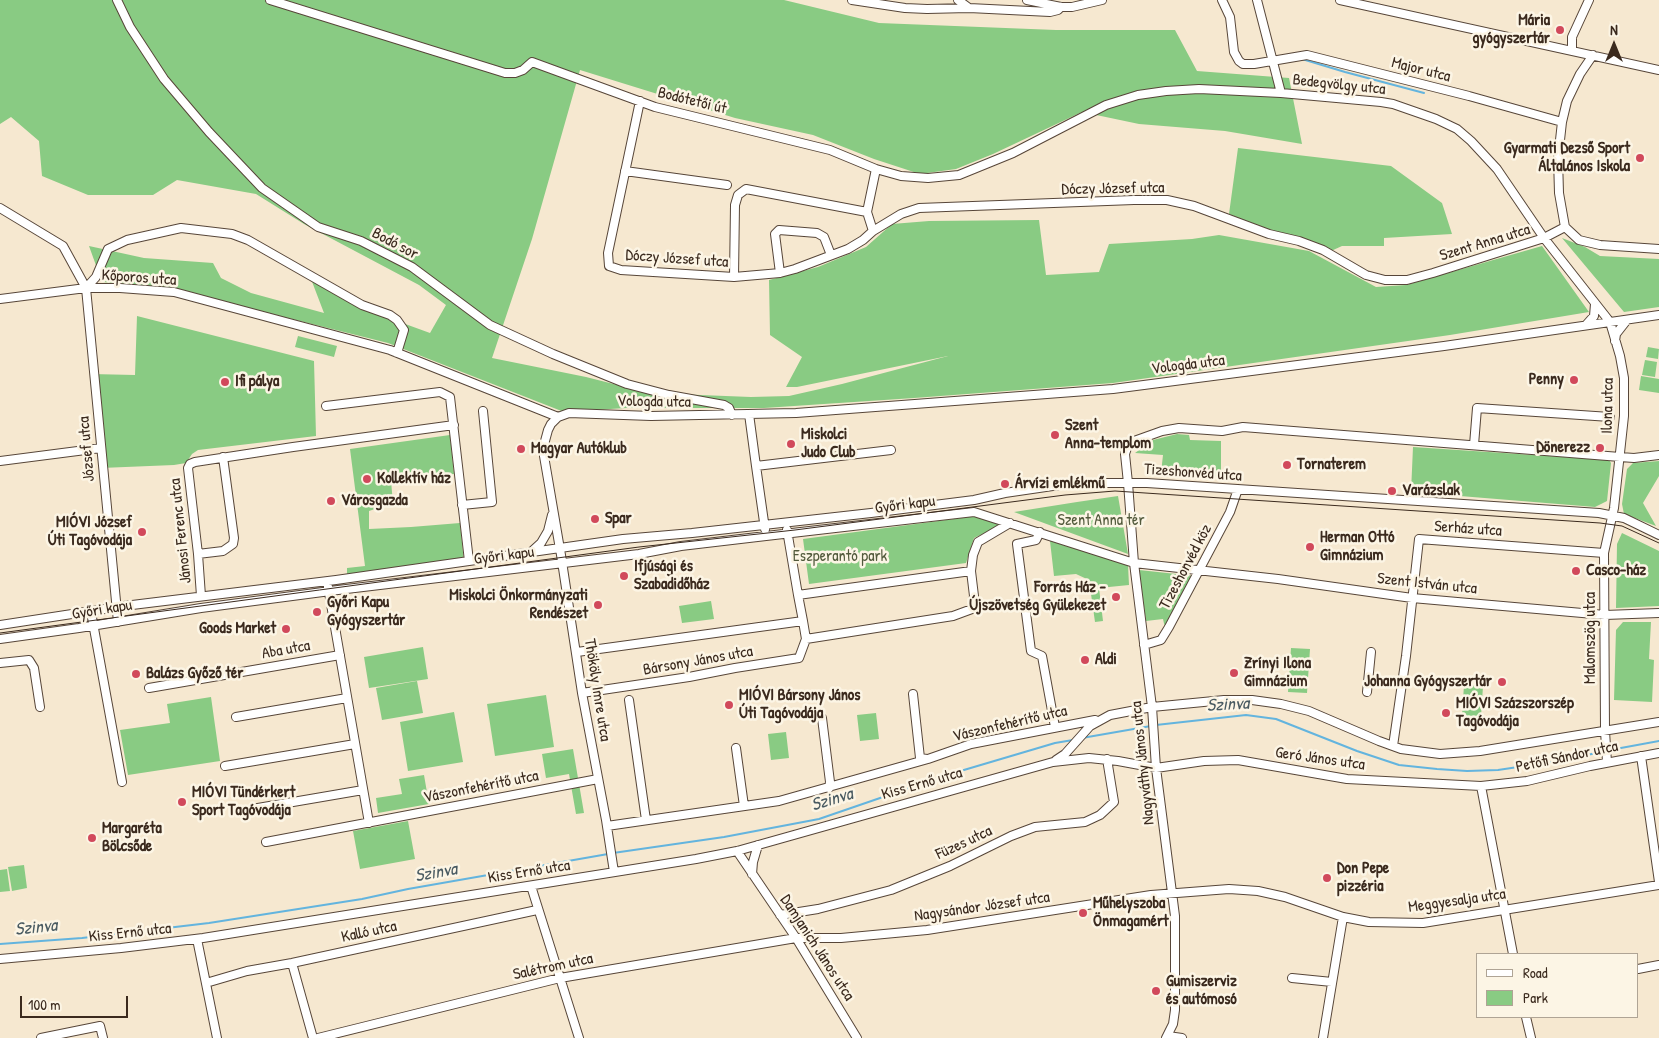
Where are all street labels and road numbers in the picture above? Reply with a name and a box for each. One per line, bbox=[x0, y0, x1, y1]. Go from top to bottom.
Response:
street label: Major utca bbox=[1389, 53, 1453, 87]
street label: Bedegvölgy utca bbox=[1292, 71, 1386, 99]
street label: Bodótetői út bbox=[656, 83, 728, 119]
street label: Dóczy József utca bbox=[1061, 179, 1165, 199]
street label: Szent Anna utca bbox=[1437, 220, 1533, 266]
street label: Bodó sor bbox=[369, 224, 421, 264]
street label: Dóczy József utca bbox=[625, 246, 729, 272]
street label: Kőporos utca bbox=[101, 266, 177, 290]
street label: Vologda utca bbox=[1150, 351, 1226, 379]
street label: Ilona utca bbox=[1598, 378, 1618, 434]
street label: Vologda utca bbox=[617, 392, 691, 412]
street label: József utca bbox=[75, 416, 99, 482]
street label: Tizeshonvéd utca bbox=[1143, 460, 1243, 486]
street label: Jánosi Ferenc utca bbox=[166, 477, 196, 585]
street label: Győri kapu bbox=[874, 492, 936, 518]
street label: Serház utca bbox=[1434, 517, 1502, 541]
street label: Tizeshonvéd köz bbox=[1156, 521, 1216, 613]
street label: Győri kapu bbox=[473, 543, 535, 569]
street label: Szent István utca bbox=[1376, 569, 1478, 599]
street label: Malomszög utca bbox=[1581, 592, 1601, 684]
street label: Győri kapu bbox=[71, 596, 133, 624]
street label: Aba utca bbox=[260, 636, 312, 664]
street label: Thököly Imre utca bbox=[579, 637, 615, 743]
street label: Bársony János utca bbox=[642, 642, 754, 680]
street label: Nagyváthy János utca bbox=[1127, 700, 1159, 826]
street label: Vászonfehérítő utca bbox=[951, 701, 1069, 747]
street label: Petőfi Sándor utca bbox=[1514, 737, 1620, 777]
street label: Geró János utca bbox=[1274, 743, 1366, 775]
street label: Kiss Ernő utca bbox=[879, 763, 965, 805]
street label: Vászonfehérítő utca bbox=[422, 766, 540, 808]
street label: Füzes utca bbox=[933, 822, 995, 864]
street label: Kiss Ernő utca bbox=[487, 856, 571, 888]
street label: Meggyesalja utca bbox=[1407, 885, 1507, 917]
street label: Nagysándor József utca bbox=[913, 888, 1051, 926]
street label: Damjanich János utca bbox=[776, 891, 858, 1005]
street label: Kalló utca bbox=[340, 917, 398, 947]
street label: Kiss Ernő utca bbox=[88, 919, 172, 947]
street label: Salétrom utca bbox=[511, 949, 595, 985]

